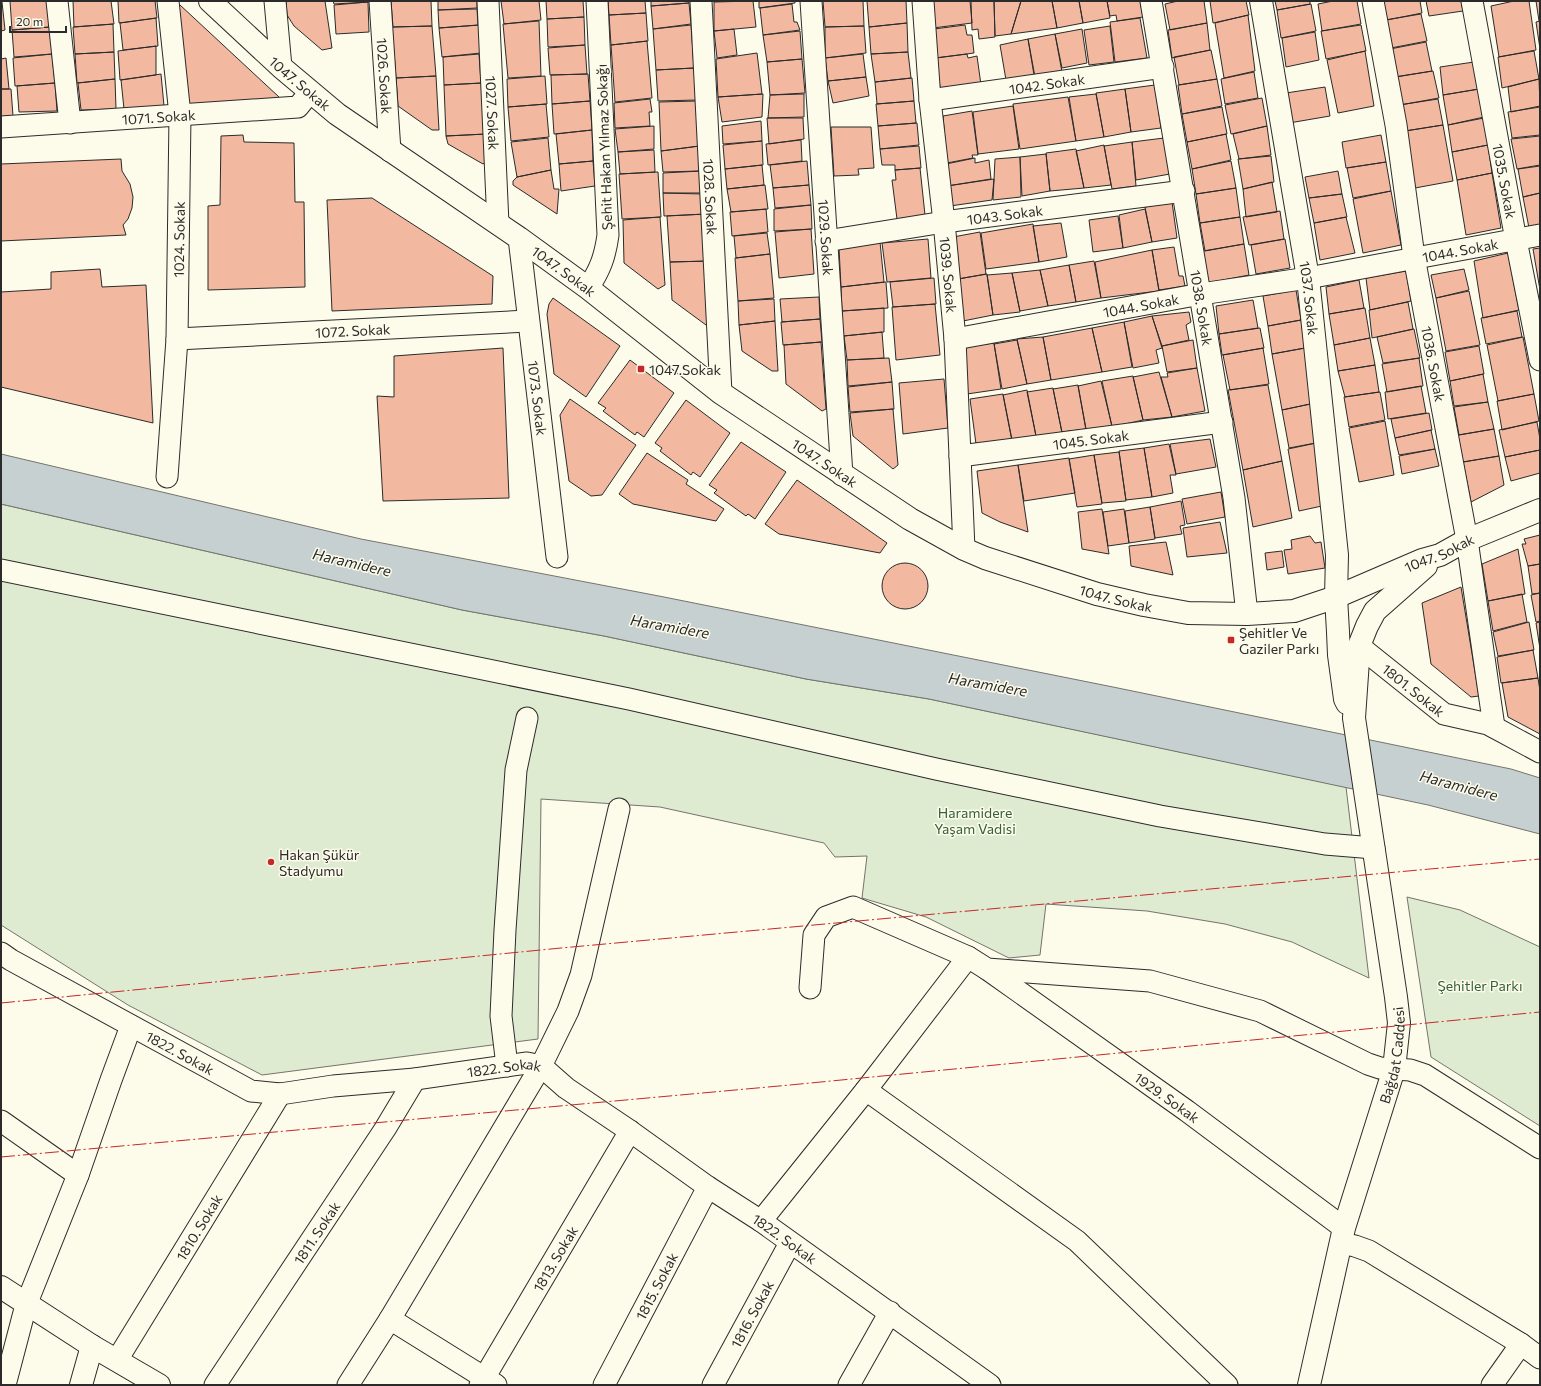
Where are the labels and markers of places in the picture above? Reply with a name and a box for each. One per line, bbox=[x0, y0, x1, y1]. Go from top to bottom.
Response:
place label: 1047.Sokak bbox=[649, 361, 721, 378]
marker: 1047.Sokak bbox=[636, 364, 646, 374]
place label: Şehitler Ve Gaziler Parkı bbox=[1239, 624, 1319, 657]
marker: Şehitler Ve Gaziler Parkı bbox=[1226, 635, 1236, 645]
place label: Hakan Şükür Stadyumu bbox=[279, 846, 360, 879]
marker: Hakan Şükür Stadyumu bbox=[266, 857, 276, 867]

